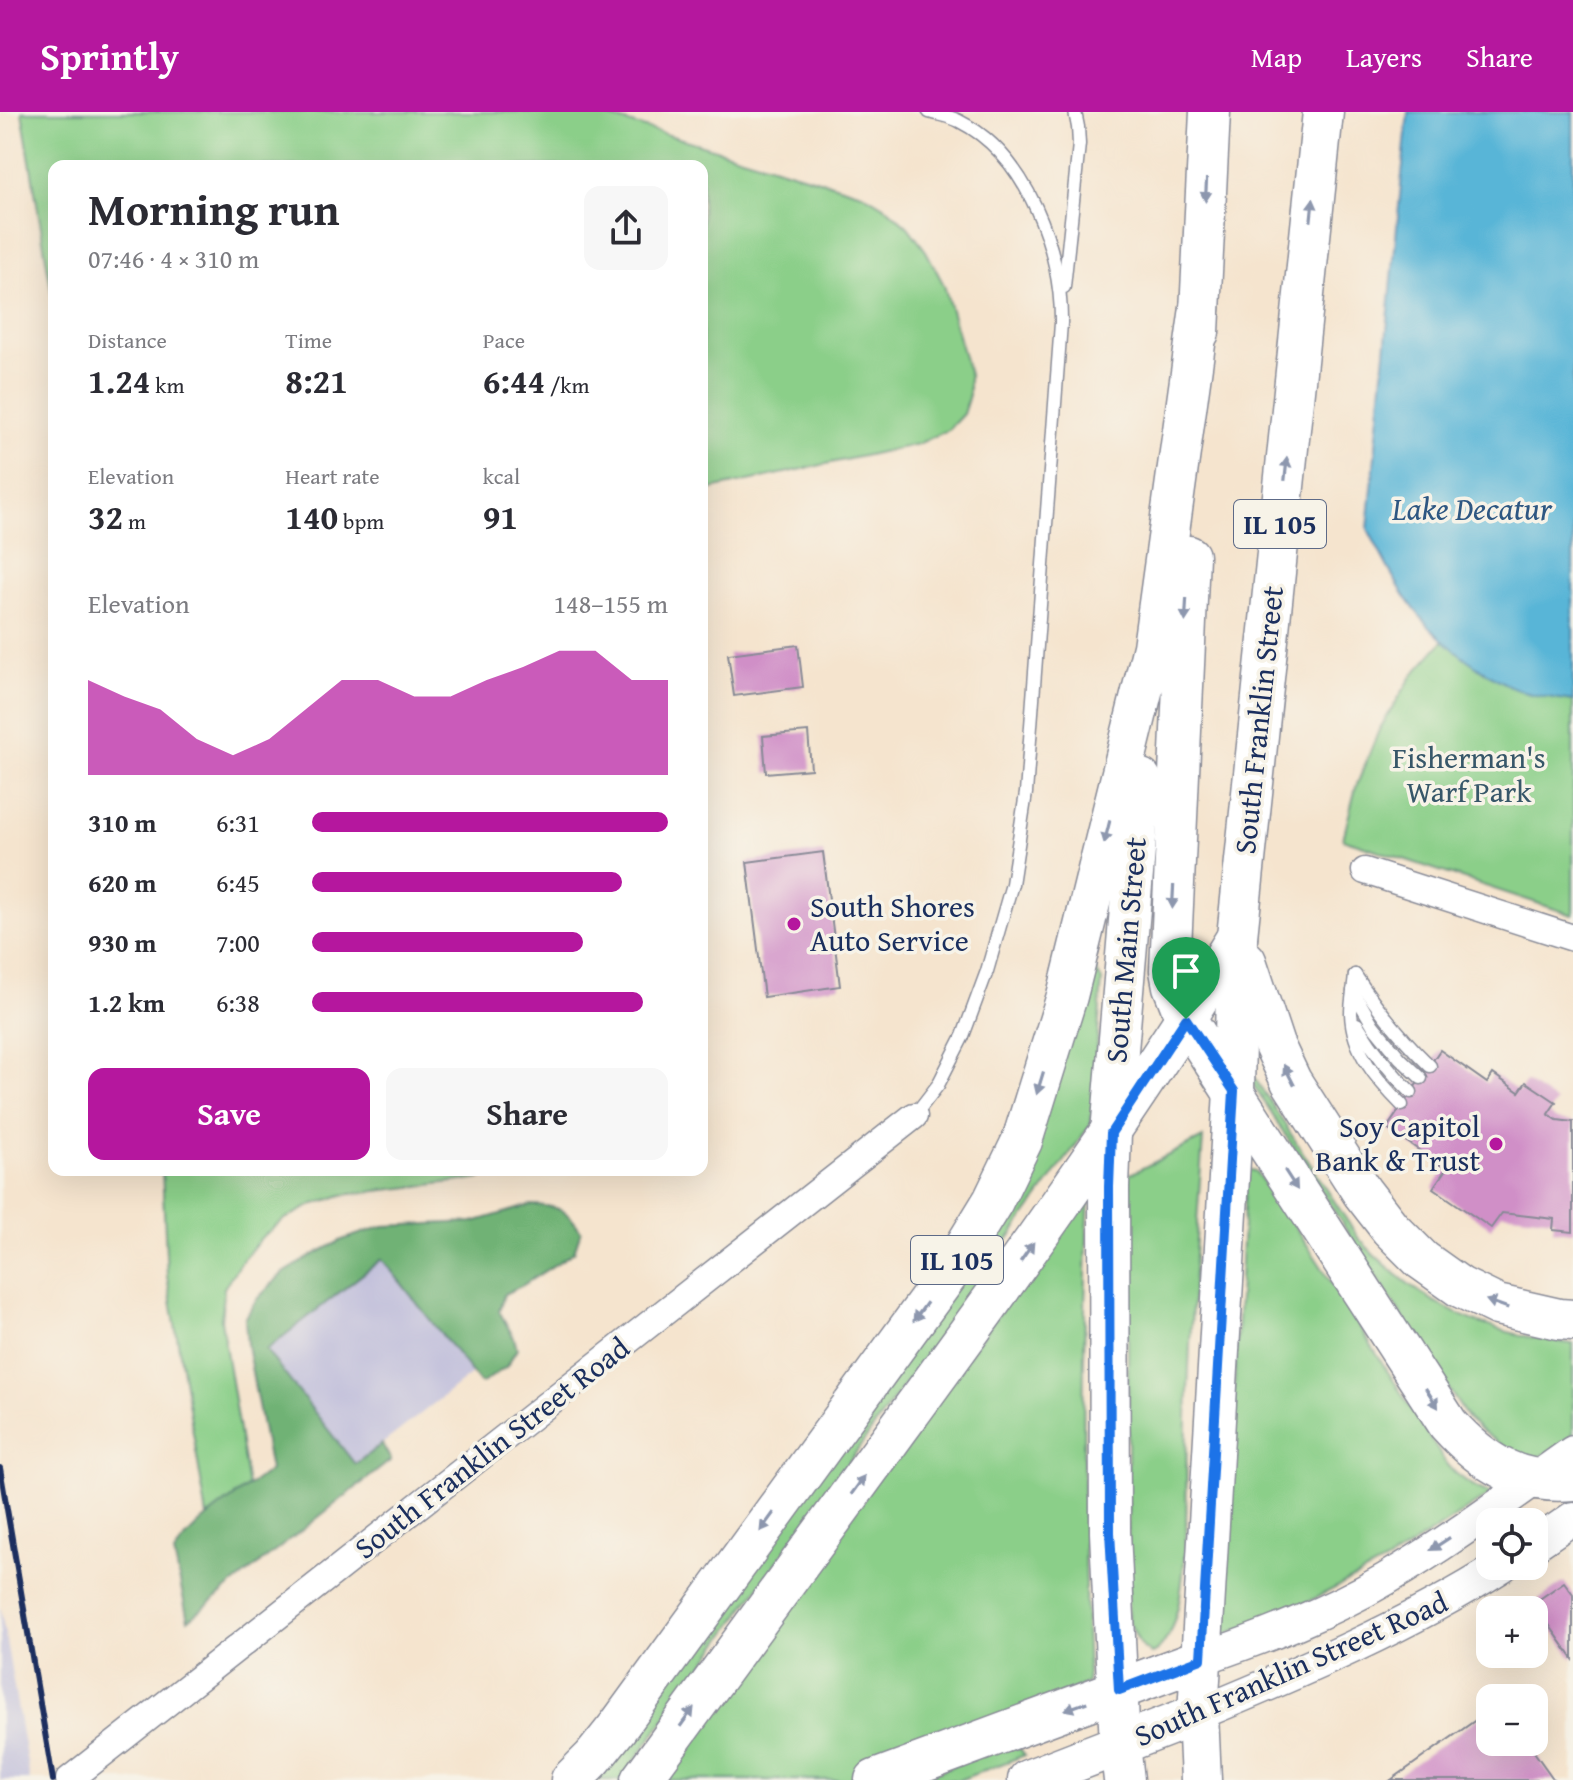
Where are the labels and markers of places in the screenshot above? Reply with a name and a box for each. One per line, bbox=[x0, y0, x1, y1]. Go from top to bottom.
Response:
place label: South Shores Auto Service bbox=[810, 884, 975, 962]
marker: South Shores Auto Service bbox=[785, 915, 803, 933]
pin bbox=[1152, 937, 1220, 1019]
place label: Soy Capitol Bank & Trust bbox=[1315, 1104, 1480, 1182]
marker: Soy Capitol Bank & Trust bbox=[1487, 1135, 1505, 1153]

